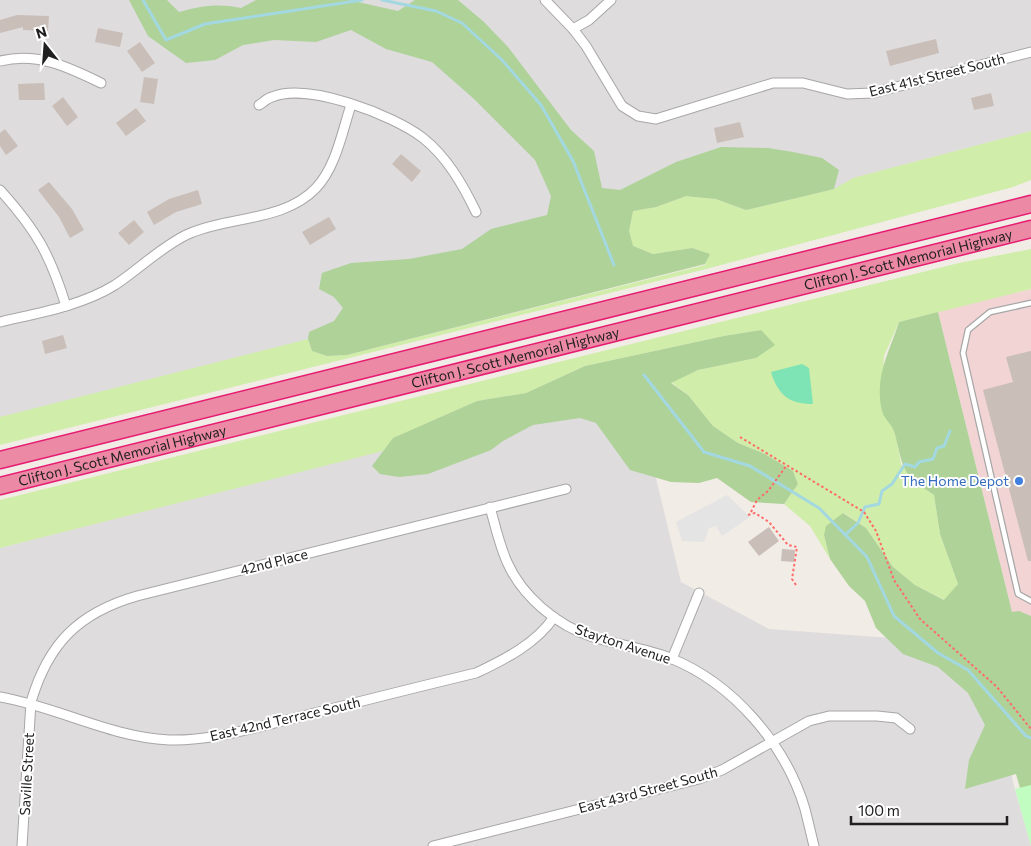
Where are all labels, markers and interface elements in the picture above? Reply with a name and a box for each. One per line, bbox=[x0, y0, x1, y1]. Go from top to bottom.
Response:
north arrow bbox=[20, 20, 70, 70]
text: N bbox=[34, 22, 49, 42]
street label: East 41st Street South bbox=[867, 49, 1007, 100]
street label: Clifton J. Scott Memorial Highway bbox=[802, 225, 1014, 293]
street label: Clifton J. Scott Memorial Highway bbox=[409, 323, 621, 391]
street label: Clifton J. Scott Memorial Highway bbox=[16, 421, 228, 489]
place label: The Home Depot bbox=[901, 472, 1009, 489]
marker: The Home Depot bbox=[1013, 475, 1025, 487]
street label: 42nd Place bbox=[238, 545, 309, 578]
street label: Stayton Avenue bbox=[573, 620, 673, 667]
street label: East 42nd Terrace South bbox=[208, 693, 362, 744]
street label: Saville Street bbox=[16, 732, 37, 816]
street label: East 43rd Street South bbox=[576, 763, 719, 816]
scale bar bbox=[851, 794, 1007, 826]
text: 100 m bbox=[858, 801, 900, 819]

